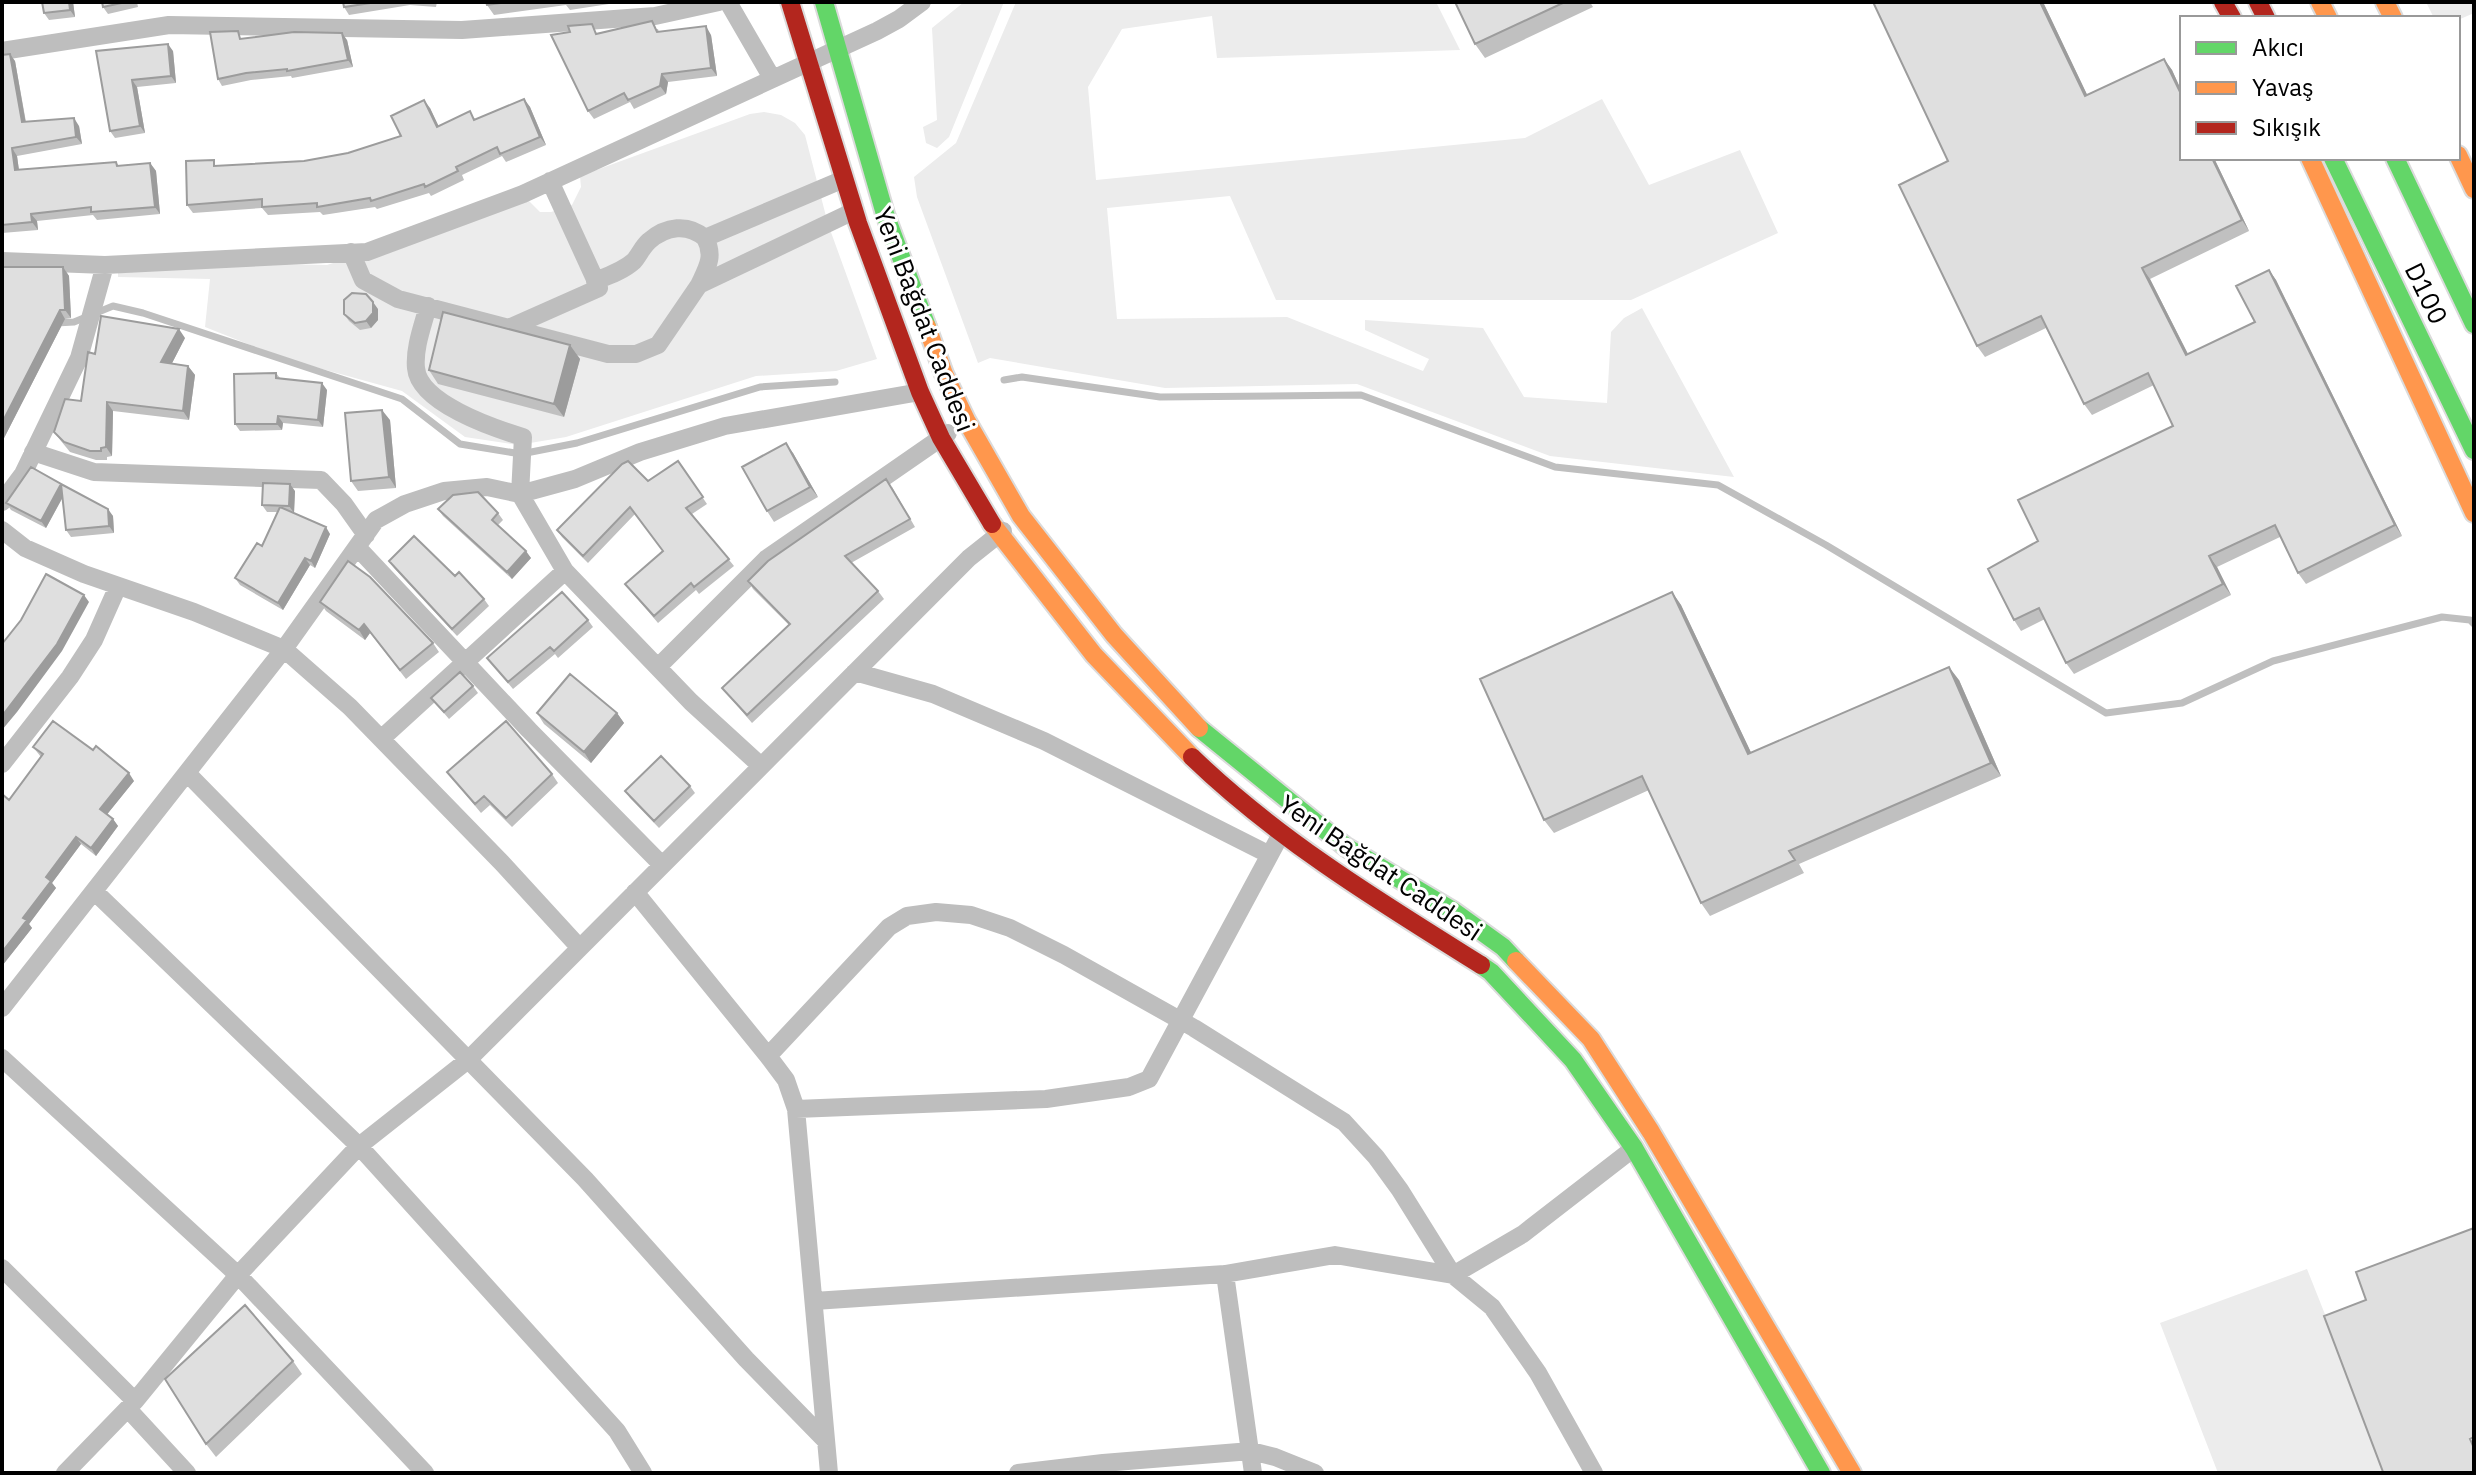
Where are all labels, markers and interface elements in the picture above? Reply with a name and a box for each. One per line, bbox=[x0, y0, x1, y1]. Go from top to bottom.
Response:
legend bbox=[2180, 16, 2460, 160]
text: Akıcı bbox=[2252, 31, 2304, 63]
text: Yavaş bbox=[2252, 71, 2314, 103]
text: Sıkışık bbox=[2252, 111, 2321, 143]
street label: Yeni Bağdat Caddesi bbox=[866, 202, 984, 436]
street label: D100 bbox=[2398, 257, 2456, 329]
street label: Yeni Bağdat Caddesi bbox=[1273, 786, 1489, 948]

